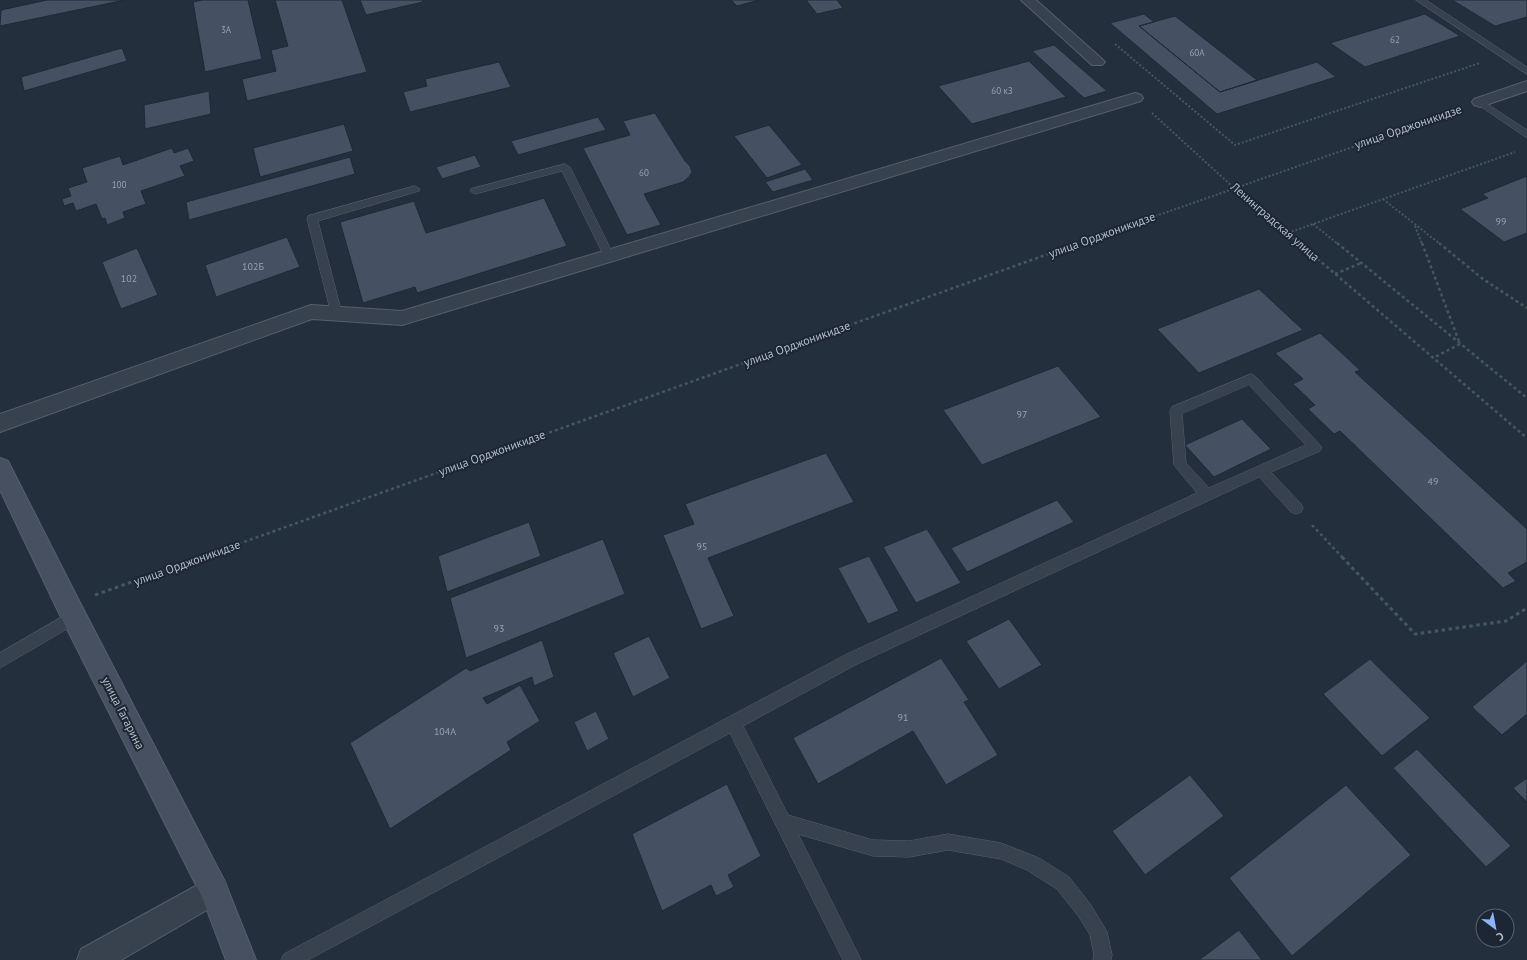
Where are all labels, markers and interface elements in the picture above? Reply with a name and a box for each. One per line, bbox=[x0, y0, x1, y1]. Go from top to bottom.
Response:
house number: 3А bbox=[221, 24, 232, 35]
house number: 62 bbox=[1390, 34, 1400, 45]
house number: 60А bbox=[1189, 47, 1205, 58]
house number: 60 кЗ bbox=[991, 85, 1013, 96]
street label: улица Орджоникидзе bbox=[1352, 101, 1463, 152]
house number: 60 bbox=[639, 167, 649, 178]
street label: Ленинградская улица bbox=[1227, 178, 1323, 264]
house number: 100 bbox=[112, 179, 126, 190]
street label: улица Орджоникидзе bbox=[1046, 208, 1157, 261]
house number: 99 bbox=[1496, 215, 1506, 228]
house number: 102Б bbox=[242, 260, 264, 273]
house number: 102 bbox=[121, 272, 137, 285]
street label: улица Орджоникидзе bbox=[741, 317, 852, 370]
house number: 97 bbox=[1017, 408, 1027, 421]
street label: улица Орджоникидзе bbox=[436, 426, 547, 479]
house number: 49 bbox=[1428, 475, 1438, 488]
street label: улица Орджоникидзе bbox=[131, 536, 242, 589]
house number: 95 bbox=[697, 540, 707, 553]
house number: 93 bbox=[494, 622, 504, 635]
street label: улица Гагарина bbox=[99, 674, 148, 752]
house number: 91 bbox=[898, 711, 908, 724]
house number: 104А bbox=[434, 725, 456, 738]
north arrow bbox=[1475, 908, 1515, 948]
text: С bbox=[1494, 929, 1507, 944]

